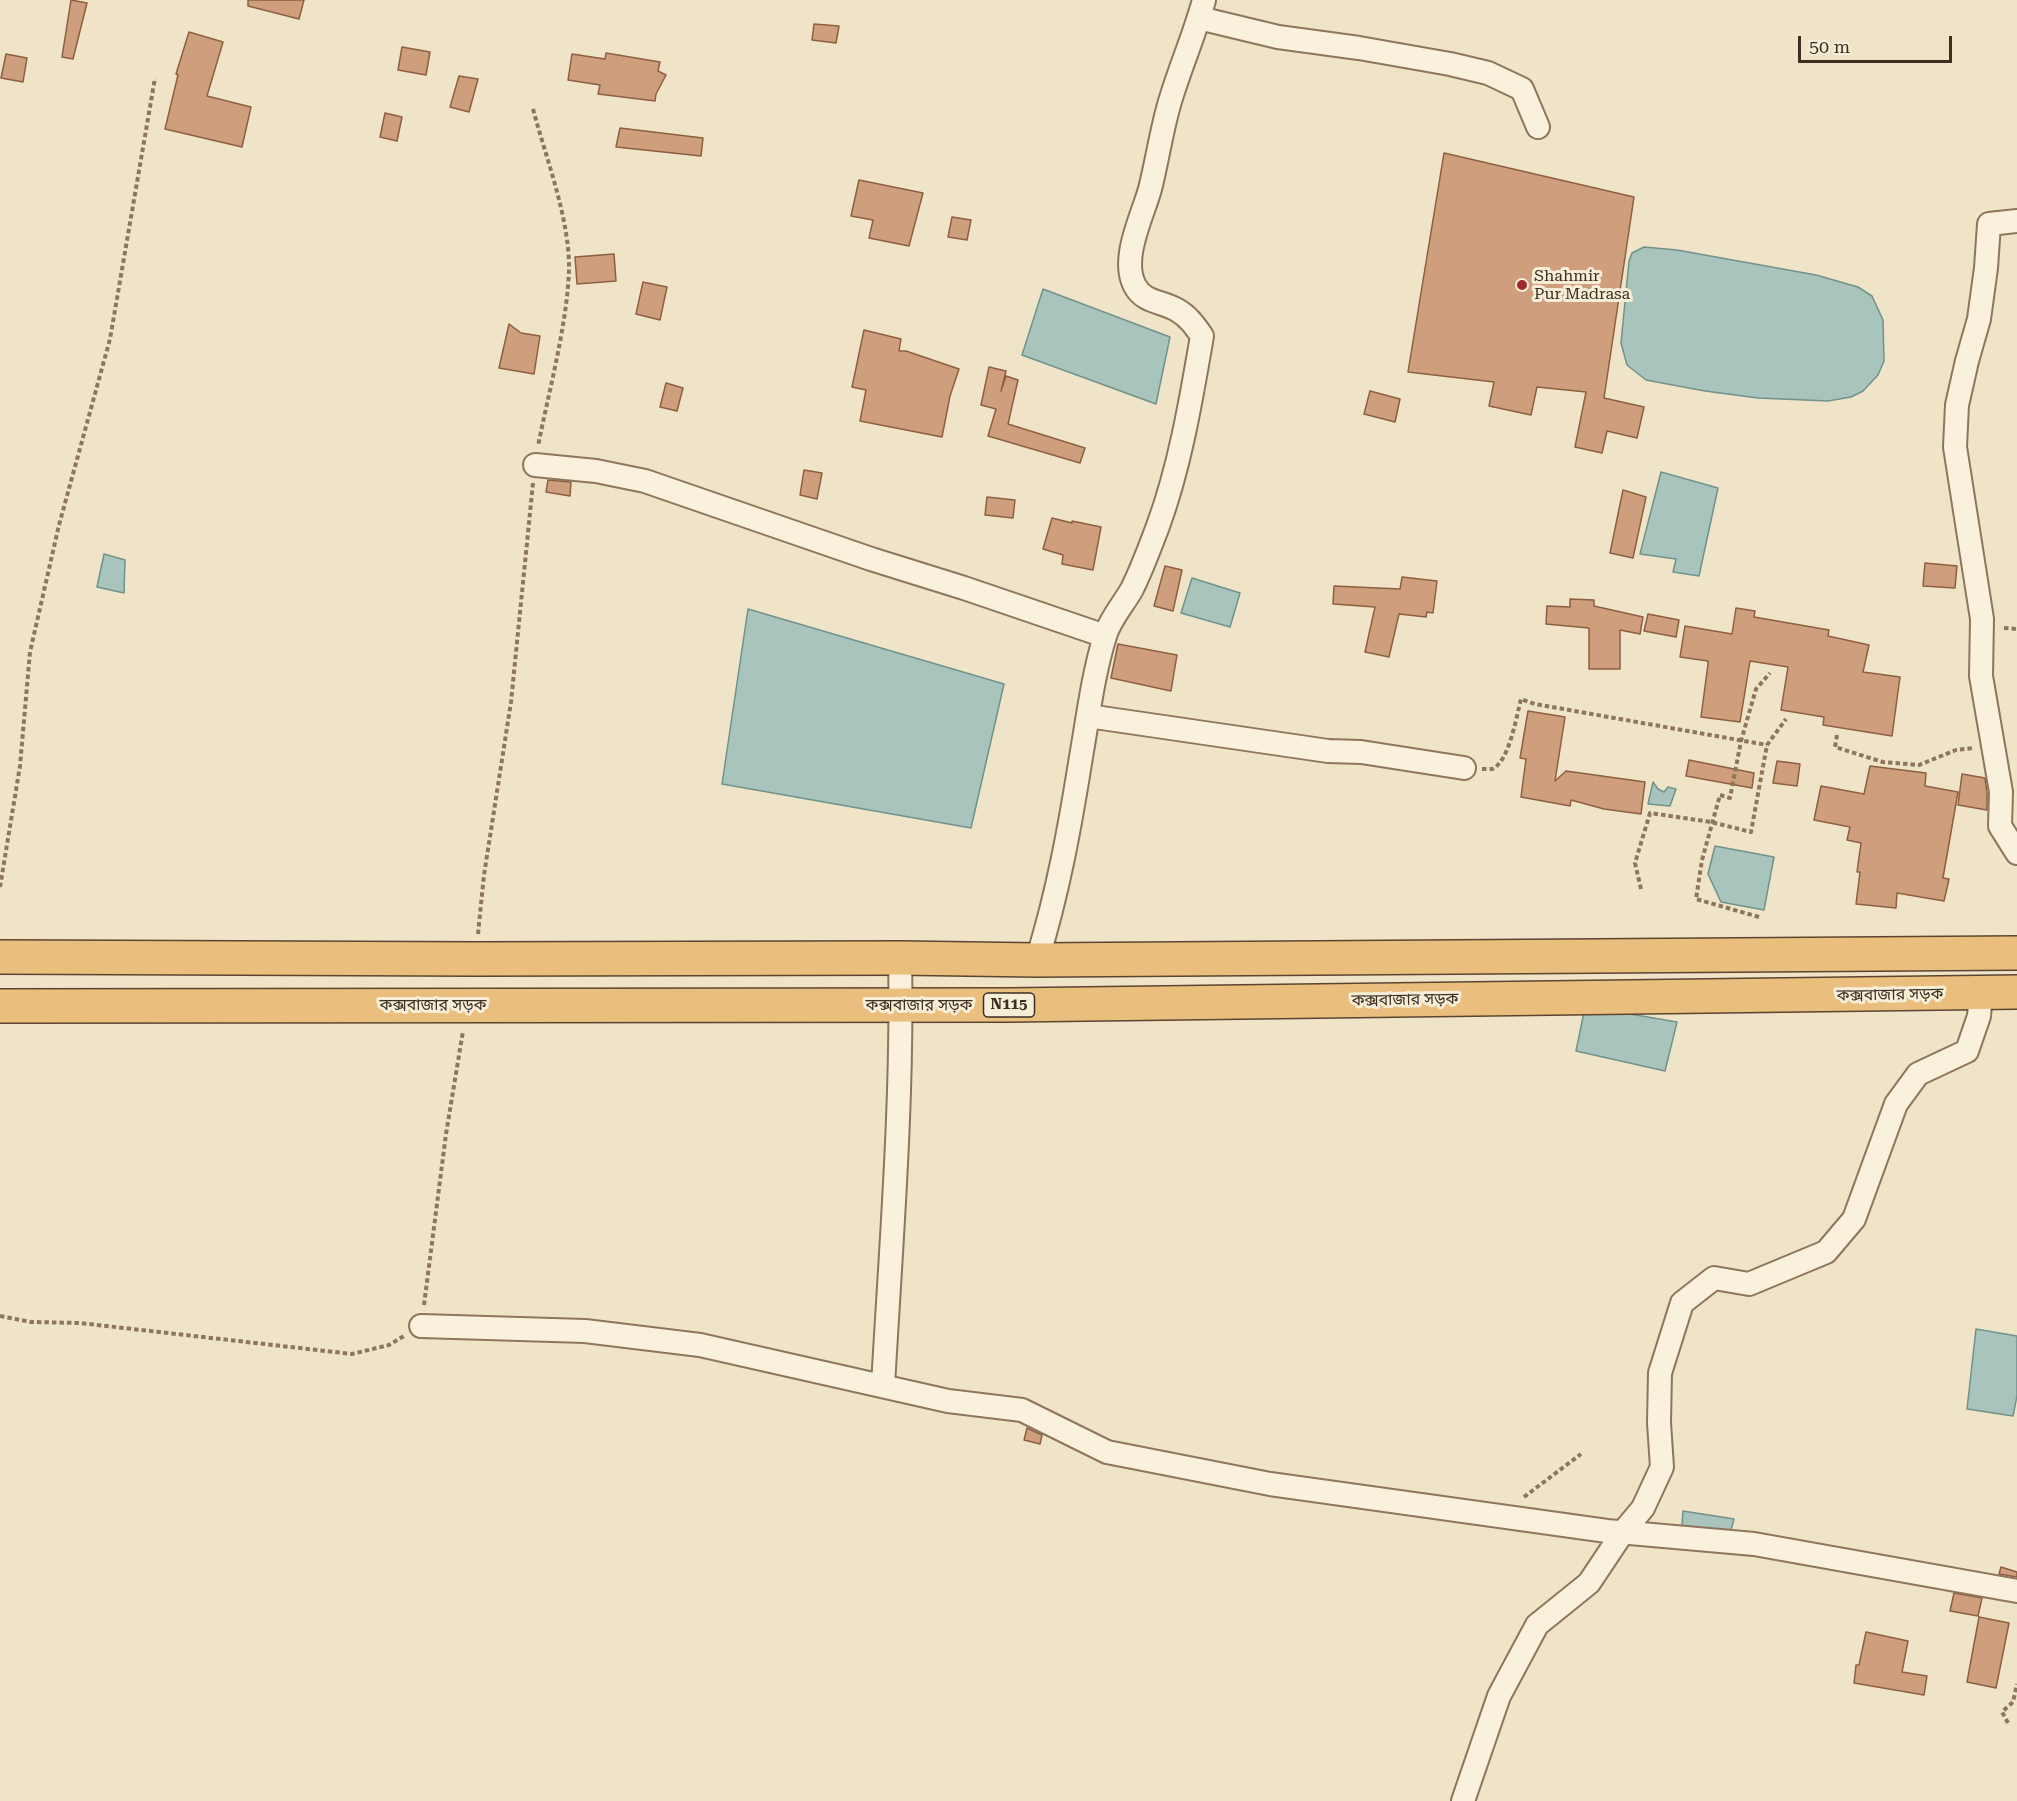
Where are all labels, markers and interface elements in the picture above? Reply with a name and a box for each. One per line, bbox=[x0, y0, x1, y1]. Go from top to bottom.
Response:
scale bar bbox=[1801, 24, 1956, 62]
text: 50 m bbox=[1809, 36, 1850, 57]
place label: Shahmir Pur Madrasa bbox=[1534, 266, 1630, 304]
marker: Shahmir Pur Madrasa bbox=[1515, 278, 1529, 292]
street label: কক্সবাজার সড়ক bbox=[1836, 984, 1944, 1006]
street label: কক্সবাজার সড়ক bbox=[1351, 989, 1459, 1011]
road number: N115 bbox=[984, 993, 1034, 1017]
street label: কক্সবাজার সড়ক bbox=[380, 995, 486, 1015]
street label: কক্সবাজার সড়ক bbox=[866, 995, 972, 1015]

